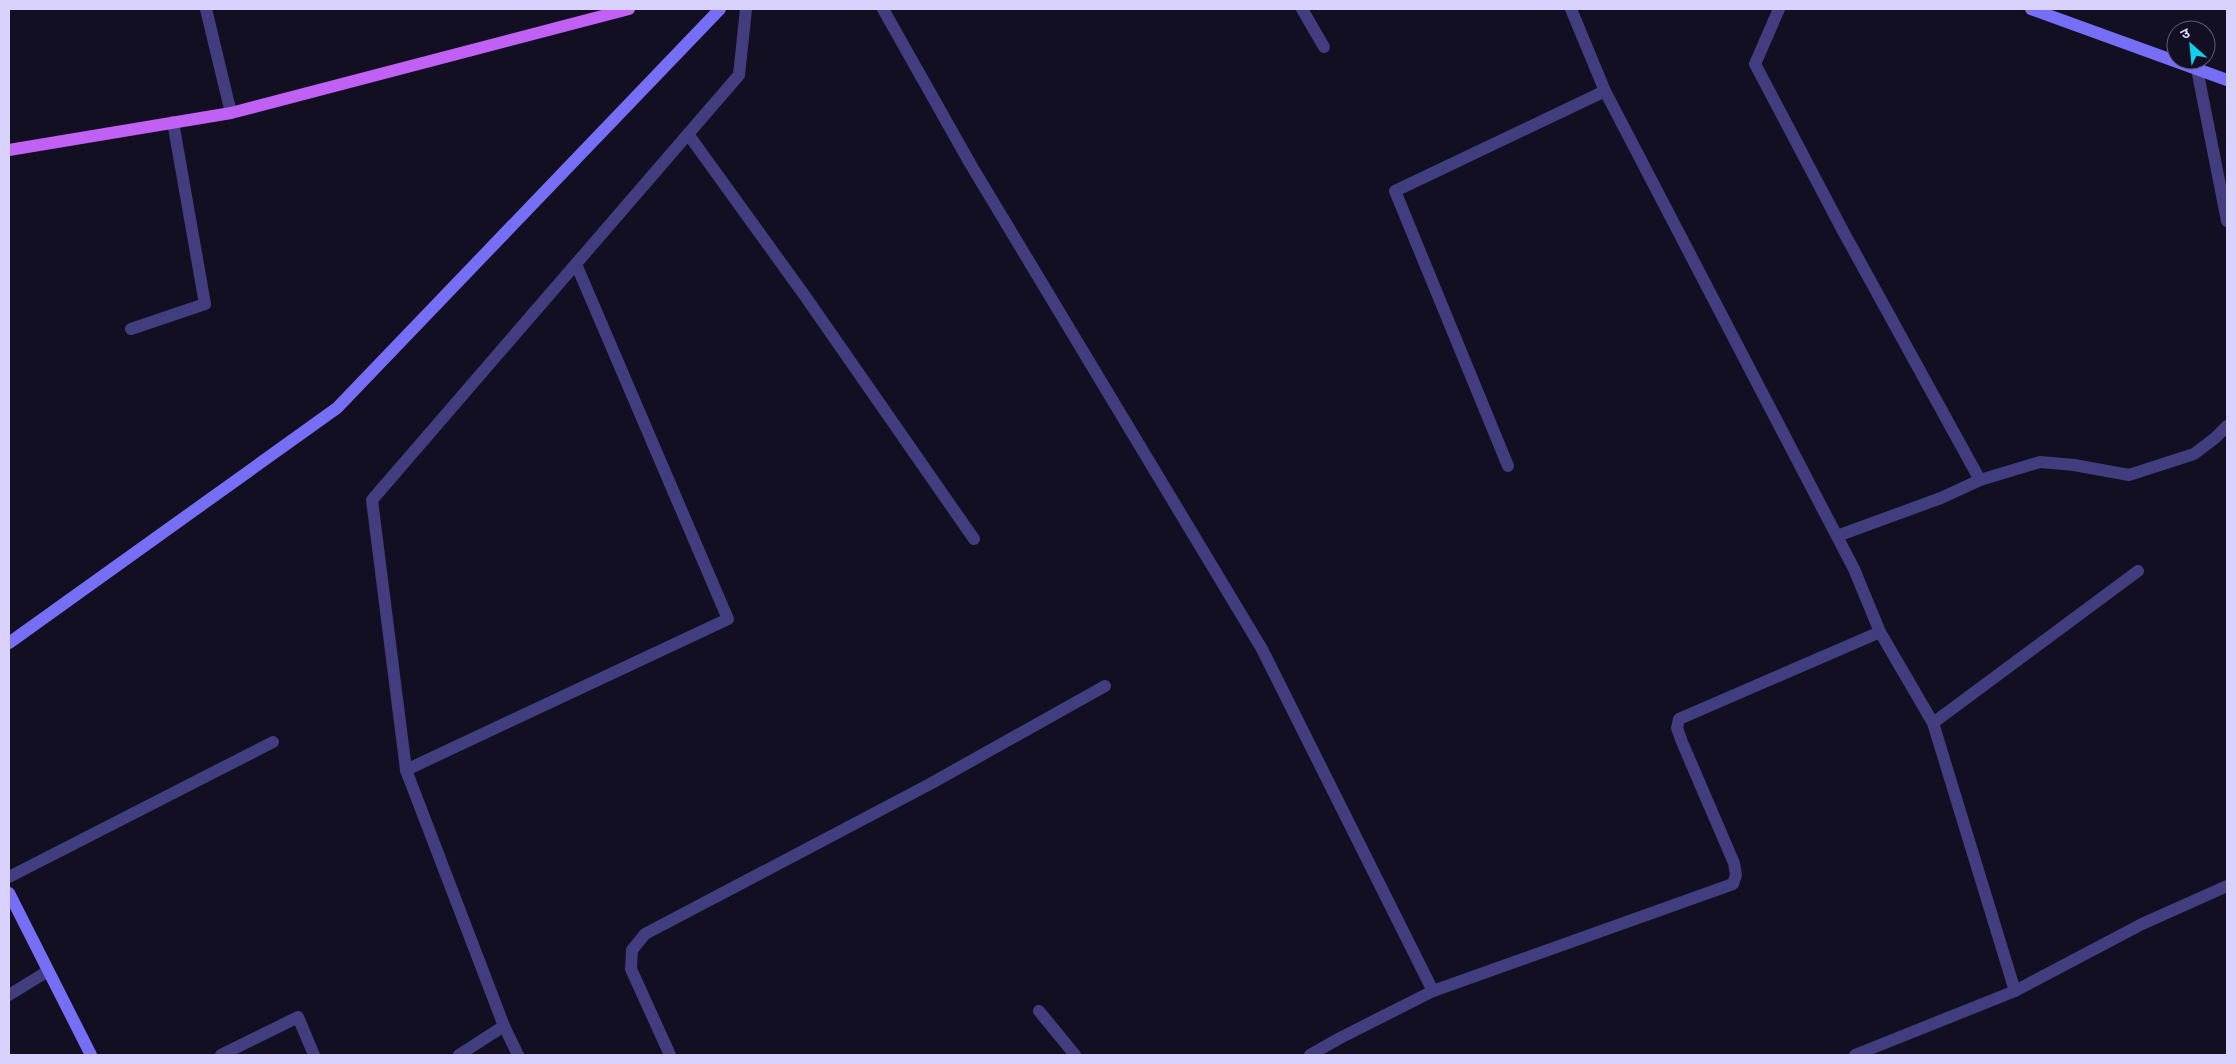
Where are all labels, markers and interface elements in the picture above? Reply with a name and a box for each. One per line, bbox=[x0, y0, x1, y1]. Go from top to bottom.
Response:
north arrow bbox=[2166, 20, 2216, 70]
text: उ bbox=[2177, 23, 2193, 42]

